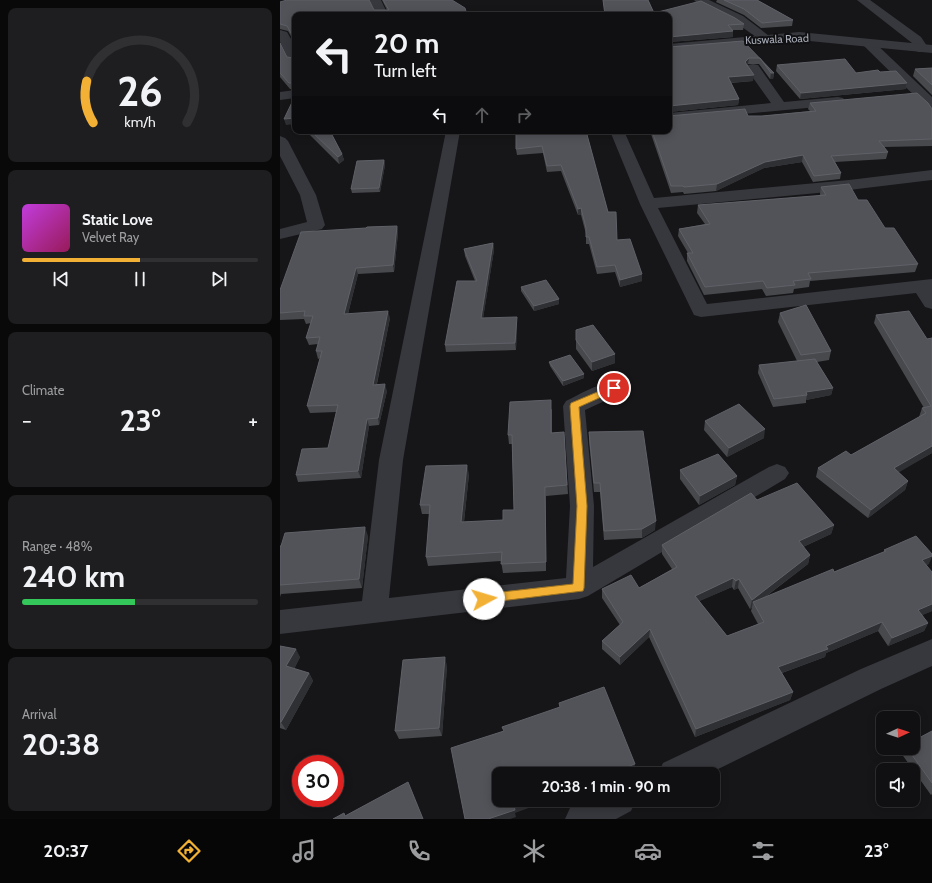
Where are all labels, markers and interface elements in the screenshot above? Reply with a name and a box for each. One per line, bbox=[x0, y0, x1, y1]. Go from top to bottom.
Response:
text: 20 m bbox=[374, 26, 439, 60]
icon: left bbox=[308, 28, 360, 80]
street label: Kuswala Road bbox=[745, 31, 809, 47]
text: Turn left bbox=[374, 60, 437, 82]
text: 26 bbox=[117, 66, 163, 116]
icon: left bbox=[429, 104, 451, 126]
icon: ahead bbox=[471, 104, 493, 126]
icon: right bbox=[513, 104, 535, 126]
text: km/h bbox=[124, 113, 156, 131]
text: Static Love bbox=[82, 211, 153, 229]
text: Velvet Ray bbox=[82, 229, 139, 245]
icon: previous bbox=[50, 268, 72, 290]
icon: pause bbox=[129, 268, 151, 290]
icon: next bbox=[208, 268, 230, 290]
pin bbox=[597, 371, 631, 405]
icon: arrive bbox=[603, 377, 625, 399]
text: Climate bbox=[22, 382, 64, 398]
text: 23° bbox=[120, 402, 160, 439]
text: − bbox=[22, 407, 32, 434]
text: + bbox=[248, 407, 258, 434]
text: Range · 48% bbox=[22, 538, 92, 554]
text: 240 km bbox=[22, 558, 125, 595]
position arrow bbox=[463, 578, 505, 620]
text: Arrival bbox=[22, 706, 57, 722]
north arrow bbox=[876, 711, 920, 755]
map controls bbox=[876, 711, 920, 807]
text: 20:38 bbox=[22, 726, 100, 763]
speed limit sign: 30 bbox=[292, 755, 344, 807]
button: sound bbox=[876, 763, 920, 807]
text: 20:38 · 1 min · 90 m bbox=[542, 778, 670, 796]
icon: directions bbox=[175, 837, 203, 865]
icon: music bbox=[290, 837, 318, 865]
icon: phone bbox=[405, 837, 433, 865]
icon: climate bbox=[520, 837, 548, 865]
icon: car bbox=[634, 837, 662, 865]
icon: filters bbox=[749, 837, 777, 865]
text: 20:37 bbox=[43, 840, 89, 862]
text: 23° bbox=[864, 840, 889, 862]

